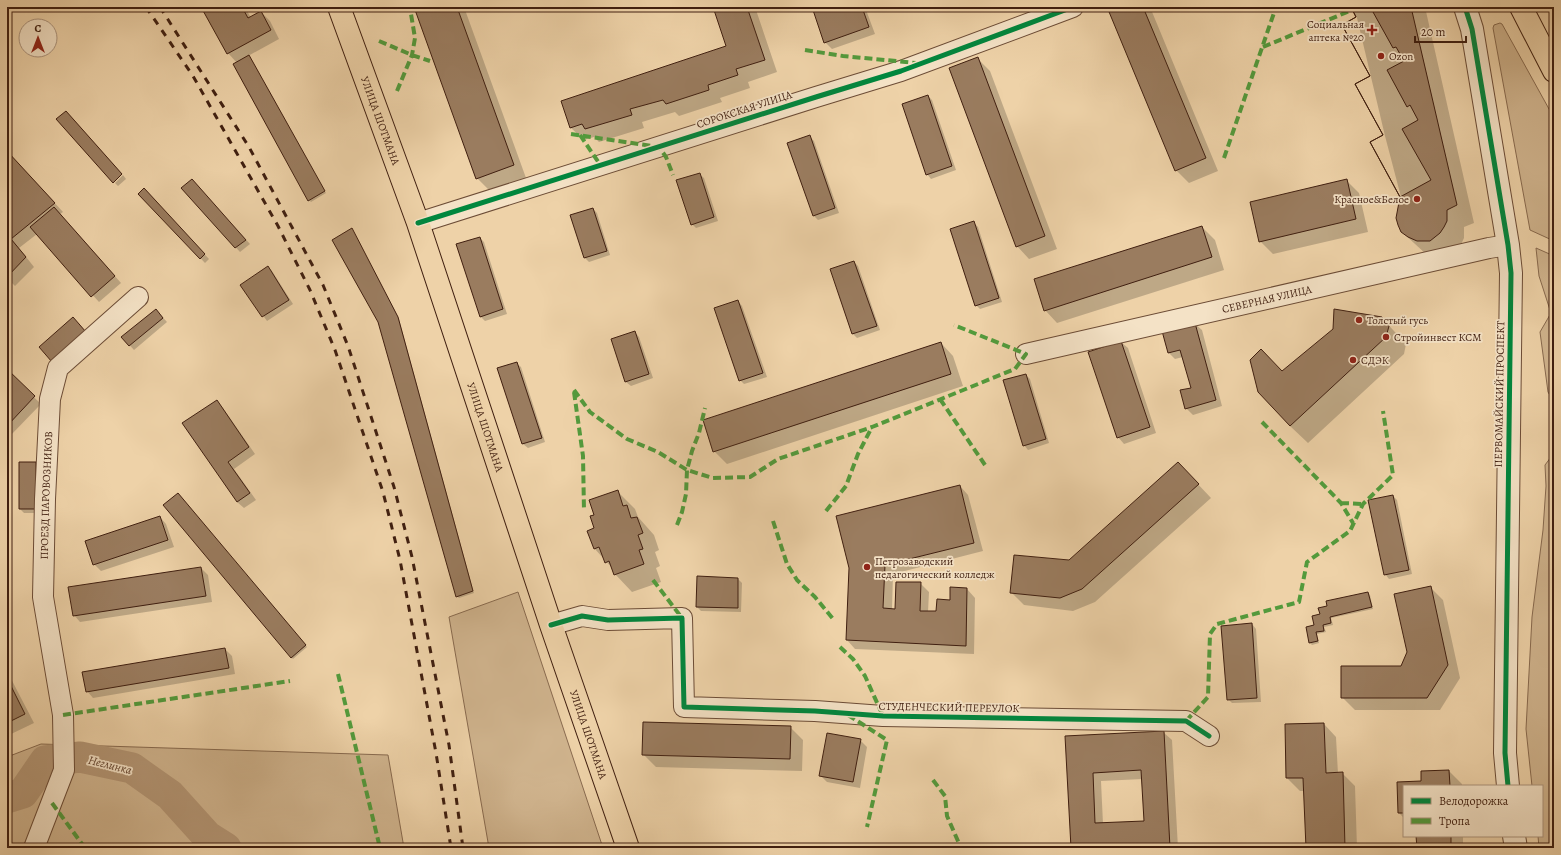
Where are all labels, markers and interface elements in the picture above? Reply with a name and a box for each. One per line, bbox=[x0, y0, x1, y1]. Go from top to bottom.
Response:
place label: Социальная аптека №20 bbox=[1307, 17, 1364, 45]
north arrow bbox=[18, 18, 58, 58]
scale bar bbox=[1415, 18, 1466, 44]
text: С bbox=[35, 21, 42, 36]
text: 20 m bbox=[1421, 24, 1445, 40]
marker: Социальная аптека №20 bbox=[1367, 25, 1377, 35]
place label: Ozon bbox=[1389, 49, 1413, 64]
marker: Ozon bbox=[1376, 51, 1386, 61]
street label: УЛИЦА ШОТМАНА bbox=[357, 74, 403, 168]
street label: СОРОКСКАЯ УЛИЦА bbox=[694, 87, 794, 132]
place label: Красное&Белое bbox=[1334, 192, 1409, 207]
marker: Красное&Белое bbox=[1412, 194, 1422, 204]
street label: СЕВЕРНАЯ УЛИЦА bbox=[1220, 282, 1314, 317]
place label: Толстый гусь bbox=[1367, 313, 1428, 328]
marker: Толстый гусь bbox=[1354, 315, 1364, 325]
street label: ПЕРВОМАЙСКИЙ ПРОСПЕКТ bbox=[1491, 320, 1508, 468]
place label: Стройинвест КСМ bbox=[1394, 330, 1482, 345]
marker: Стройинвест КСМ bbox=[1381, 332, 1391, 342]
place label: СДЭК bbox=[1361, 353, 1389, 368]
marker: СДЭК bbox=[1348, 355, 1358, 365]
street label: УЛИЦА ШОТМАНА bbox=[463, 381, 507, 475]
street label: ПРОЕЗД ПАРОВОЗНИКОВ bbox=[37, 431, 56, 560]
place label: Петрозаводский педагогический колледж bbox=[875, 554, 995, 582]
marker: Петрозаводский педагогический колледж bbox=[862, 562, 872, 572]
street label: УЛИЦА ШОТМАНА bbox=[566, 688, 611, 782]
street label: СТУДЕНЧЕСКИЙ ПЕРЕУЛОК bbox=[879, 699, 1019, 716]
water label: Неглинка bbox=[86, 752, 134, 778]
legend bbox=[1403, 785, 1543, 837]
text: Велодорожка bbox=[1439, 793, 1509, 809]
text: Тропа bbox=[1439, 813, 1470, 829]

